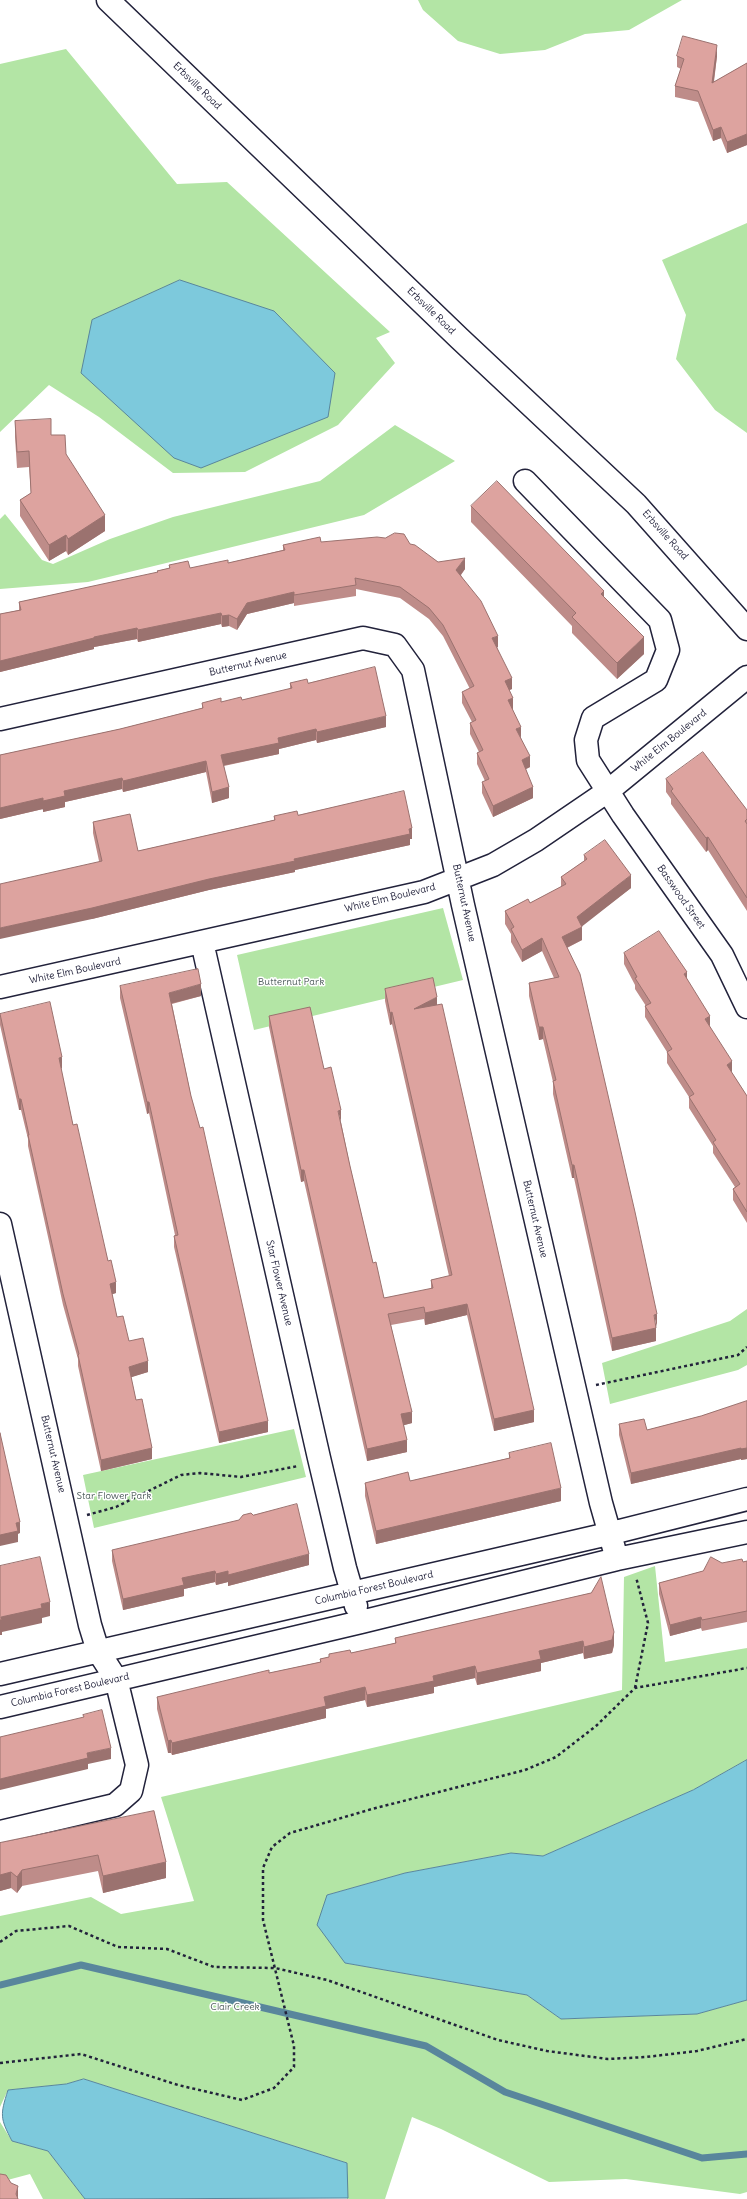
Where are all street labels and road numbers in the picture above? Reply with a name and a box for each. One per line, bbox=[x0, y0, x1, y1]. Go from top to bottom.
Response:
street label: Erbsville Road bbox=[170, 60, 224, 112]
street label: Erbsville Road bbox=[404, 285, 458, 337]
street label: Erbsville Road bbox=[640, 508, 690, 562]
street label: Butternut Avenue bbox=[208, 649, 288, 679]
street label: White Elm Boulevard bbox=[629, 707, 709, 775]
street label: Butternut Avenue bbox=[450, 863, 478, 943]
street label: Basswood Street bbox=[654, 863, 708, 931]
street label: White Elm Boulevard bbox=[343, 881, 437, 915]
street label: White Elm Boulevard bbox=[28, 955, 122, 987]
street label: Butternut Avenue bbox=[520, 1179, 550, 1259]
street label: Star Flower Avenue bbox=[263, 1239, 295, 1327]
street label: Butternut Avenue bbox=[38, 1414, 68, 1494]
street label: Columbia Forest Boulevard bbox=[314, 1569, 434, 1607]
street label: Columbia Forest Boulevard bbox=[10, 1671, 130, 1709]

